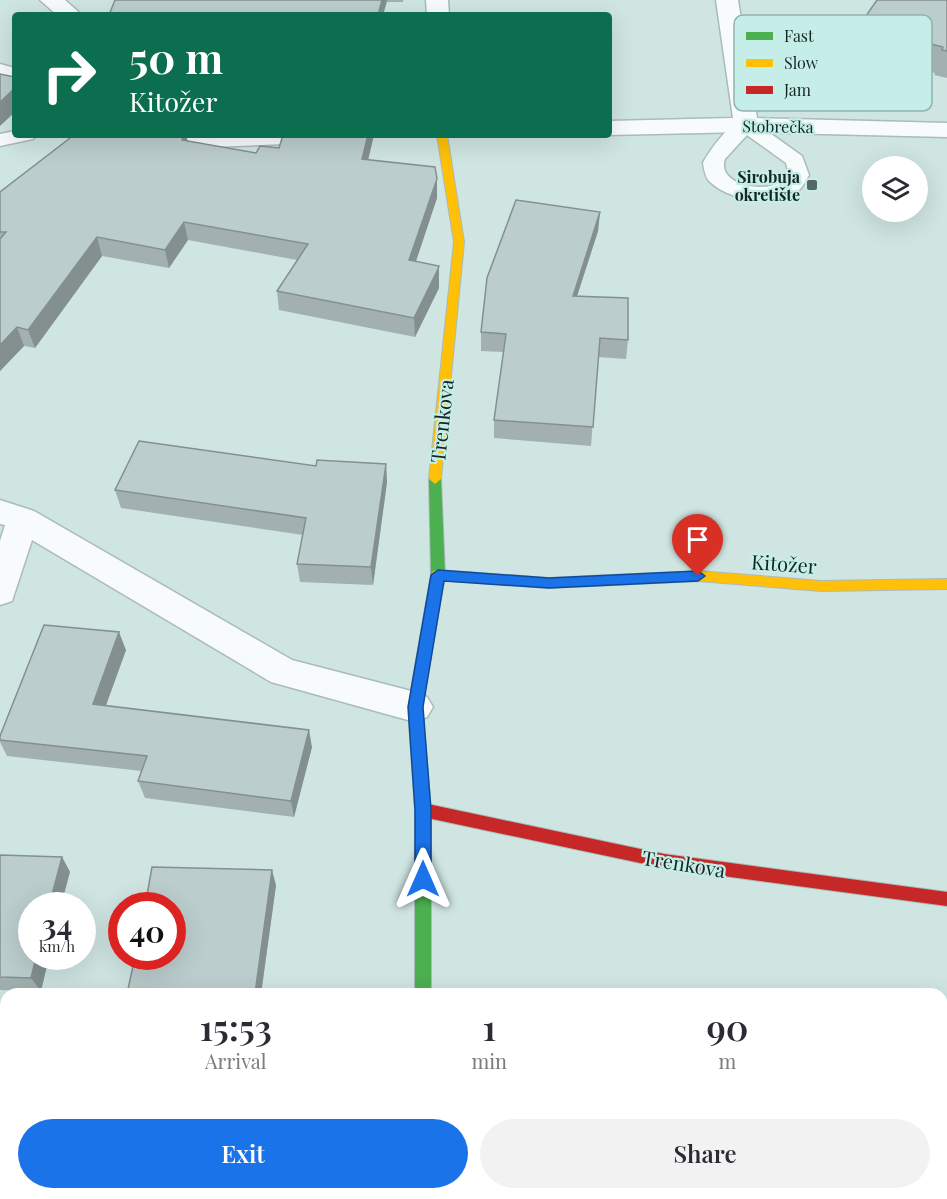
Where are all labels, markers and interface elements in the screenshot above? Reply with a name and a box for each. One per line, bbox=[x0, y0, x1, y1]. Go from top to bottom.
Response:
legend bbox=[734, 15, 932, 111]
text: Fast bbox=[784, 25, 814, 46]
text: 50 m bbox=[129, 29, 223, 85]
icon: right bbox=[30, 36, 108, 114]
text: Slow bbox=[784, 52, 819, 73]
text: Jam bbox=[783, 79, 811, 100]
text: Kitožer bbox=[129, 83, 217, 119]
street label: Stobrečka bbox=[742, 115, 814, 137]
map controls bbox=[862, 156, 928, 222]
button: layers bbox=[862, 156, 928, 222]
place label: Sirobuja okretište bbox=[735, 166, 801, 205]
marker: Sirobuja okretište bbox=[805, 178, 819, 192]
street label: Trenkova bbox=[423, 378, 459, 464]
pin bbox=[672, 514, 723, 576]
icon: arrive bbox=[681, 523, 714, 556]
street label: Kitožer bbox=[750, 547, 818, 579]
street label: Trenkova bbox=[640, 843, 728, 883]
position arrow bbox=[391, 847, 455, 911]
speed limit sign: 40 bbox=[108, 892, 186, 970]
text: 34 bbox=[42, 904, 72, 944]
text: km/h bbox=[39, 936, 75, 956]
text: 15:53 bbox=[199, 1002, 272, 1050]
text: 1 bbox=[482, 1002, 496, 1050]
text: 90 bbox=[706, 1002, 749, 1050]
text: Arrival bbox=[205, 1047, 267, 1074]
text: min bbox=[471, 1047, 507, 1074]
text: m bbox=[719, 1047, 736, 1074]
button: Exit bbox=[18, 1119, 468, 1188]
button: Share bbox=[480, 1119, 930, 1188]

